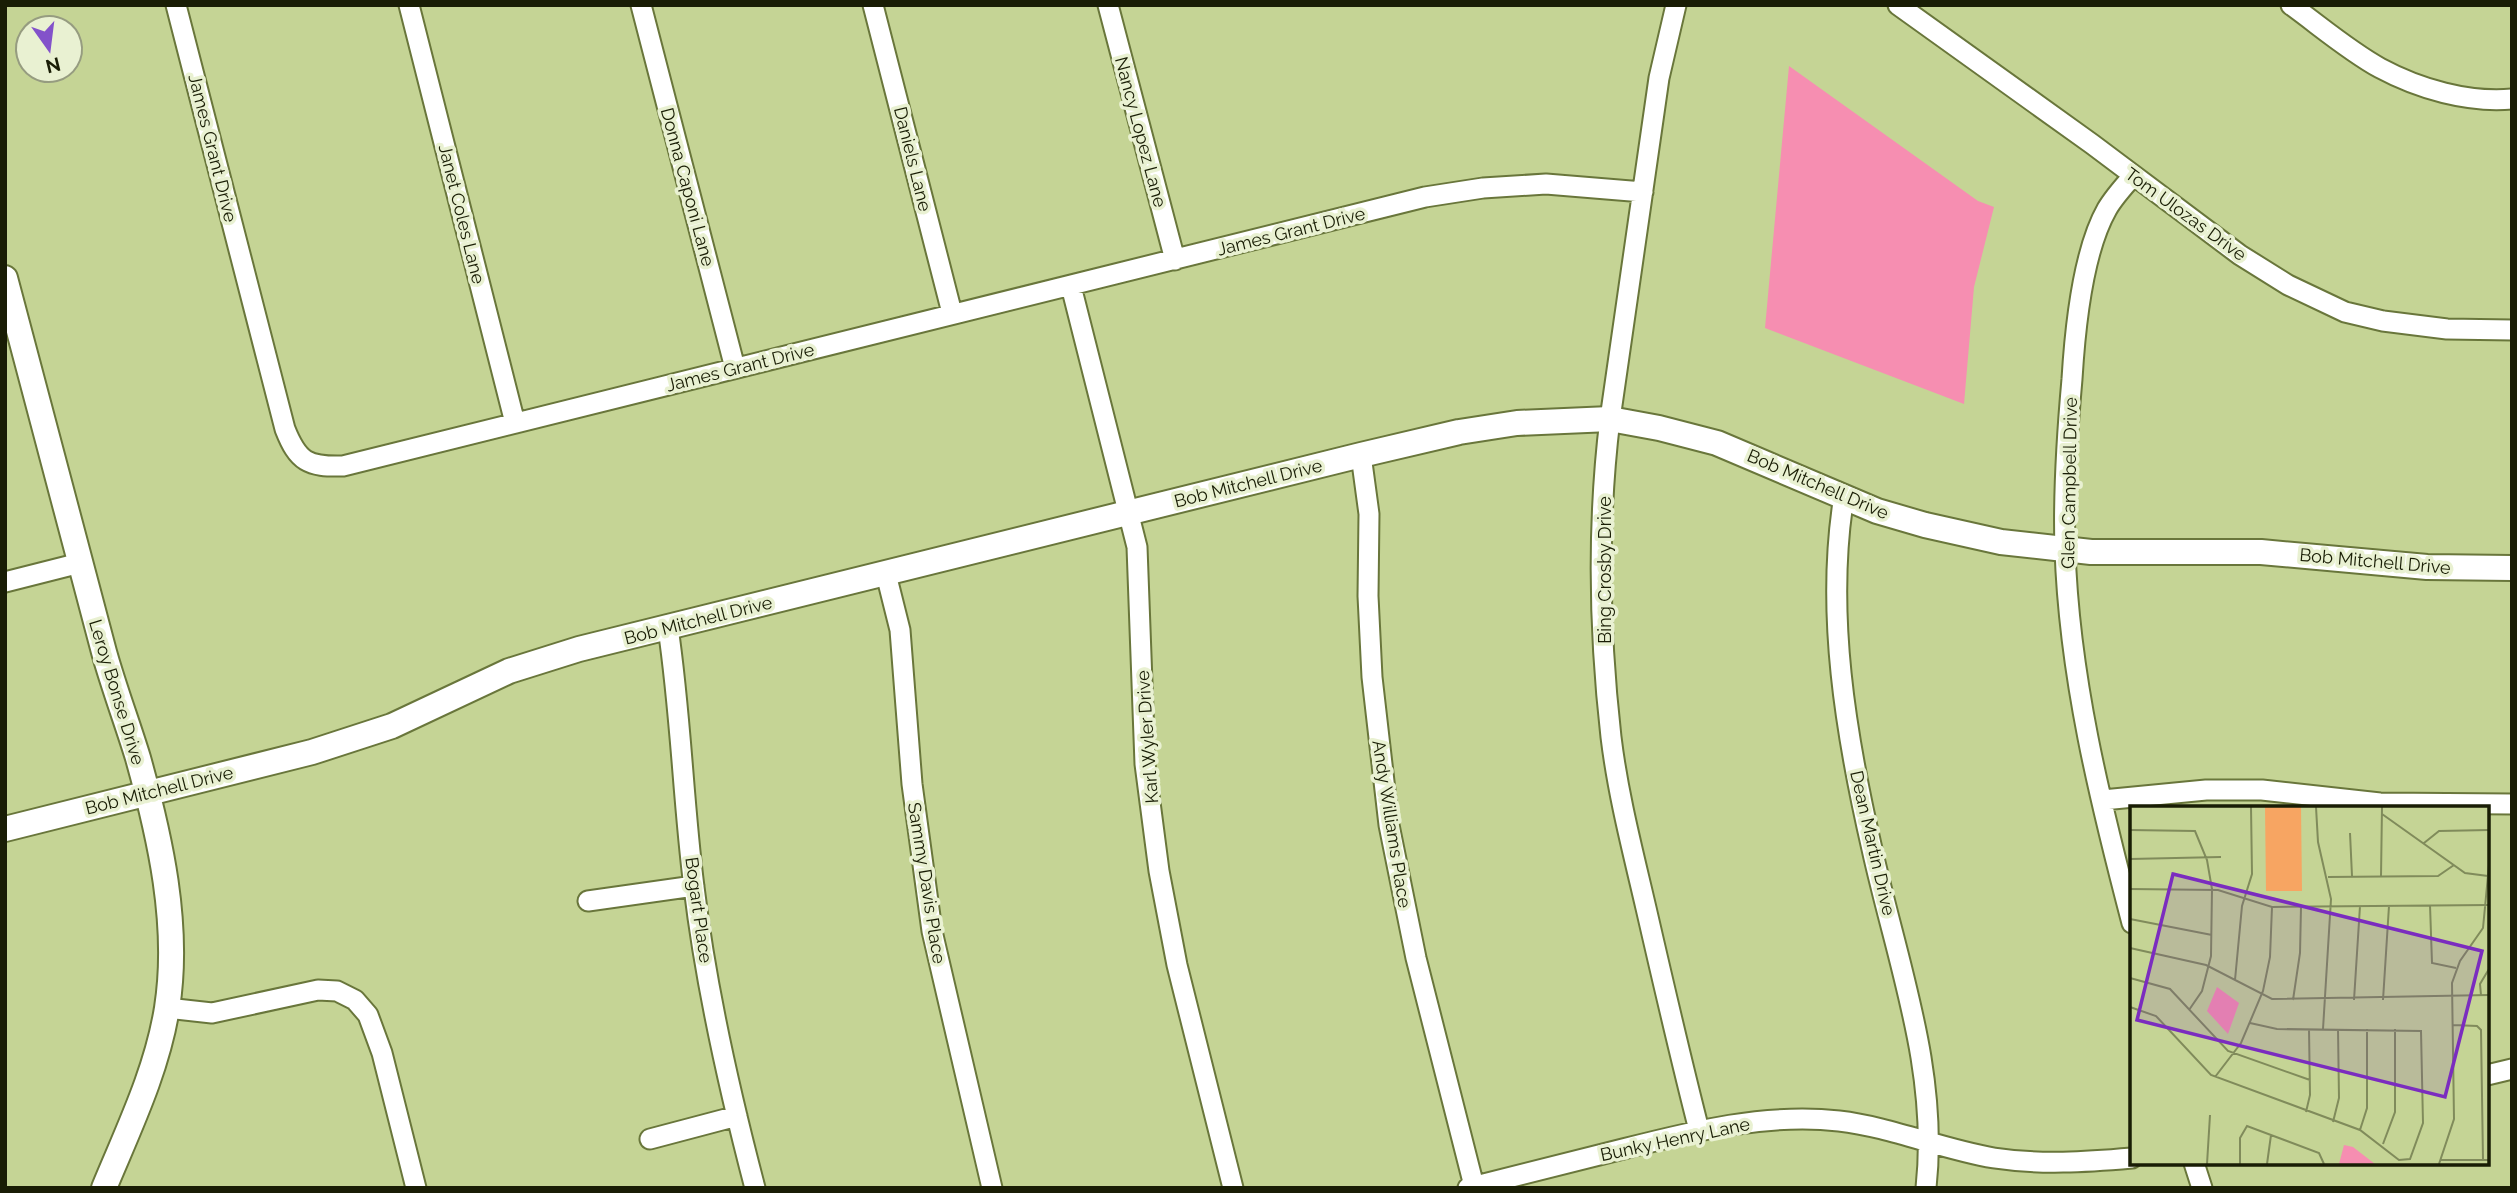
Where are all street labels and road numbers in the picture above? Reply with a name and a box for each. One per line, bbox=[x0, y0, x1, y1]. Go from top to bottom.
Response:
street label: Nancy Lopez Lane bbox=[1111, 54, 1171, 210]
street label: James Grant Drive bbox=[184, 72, 242, 225]
street label: Daniels Lane bbox=[890, 104, 936, 214]
street label: Donna Caponi Lane bbox=[657, 105, 719, 269]
street label: Janet Coles Lane bbox=[435, 142, 490, 286]
street label: Tom Ulozas Drive bbox=[2121, 163, 2251, 265]
street label: James Grant Drive bbox=[1215, 202, 1368, 260]
street label: James Grant Drive bbox=[664, 338, 817, 396]
street label: Glen Campbell Drive bbox=[2057, 397, 2081, 569]
street label: Bob Mitchell Drive bbox=[1744, 445, 1892, 523]
street label: Bob Mitchell Drive bbox=[1172, 454, 1325, 512]
street label: Bing Crosby Drive bbox=[1594, 496, 1615, 644]
street label: Bob Mitchell Drive bbox=[2299, 544, 2452, 578]
street label: Bob Mitchell Drive bbox=[622, 591, 775, 649]
street label: Leroy Bonse Drive bbox=[85, 617, 149, 768]
street label: Karl Wyler Drive bbox=[1132, 669, 1162, 804]
street label: Andy Williams Place bbox=[1368, 739, 1416, 910]
street label: Bob Mitchell Drive bbox=[83, 761, 236, 819]
street label: Dean Martin Drive bbox=[1846, 768, 1900, 918]
street label: Sammy Davis Place bbox=[904, 801, 950, 966]
street label: Bogart Place bbox=[681, 856, 717, 965]
street label: Bunky Henry Lane bbox=[1598, 1113, 1752, 1165]

